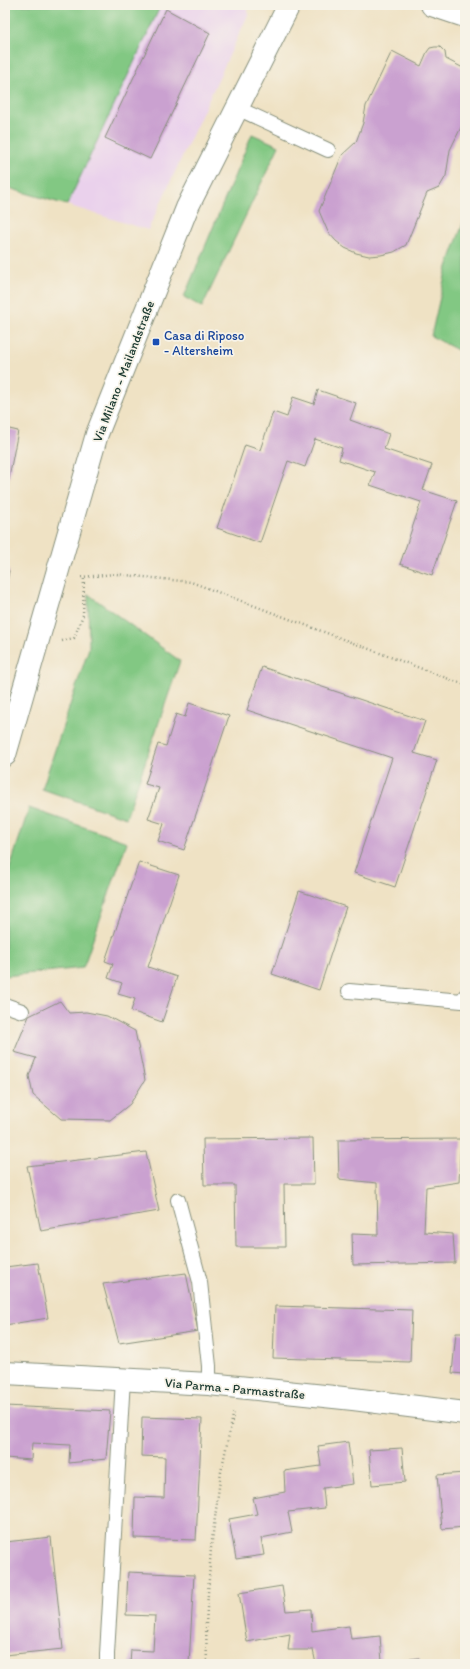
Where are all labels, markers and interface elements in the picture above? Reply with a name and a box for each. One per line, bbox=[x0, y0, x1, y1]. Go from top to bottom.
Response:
street label: Via Milano - Mailandstraße bbox=[90, 298, 157, 444]
place label: Casa di Riposo - Altersheim bbox=[164, 328, 245, 358]
marker: Casa di Riposo - Altersheim bbox=[151, 337, 161, 347]
street label: Via Parma - Parmastraße bbox=[164, 1375, 306, 1402]

